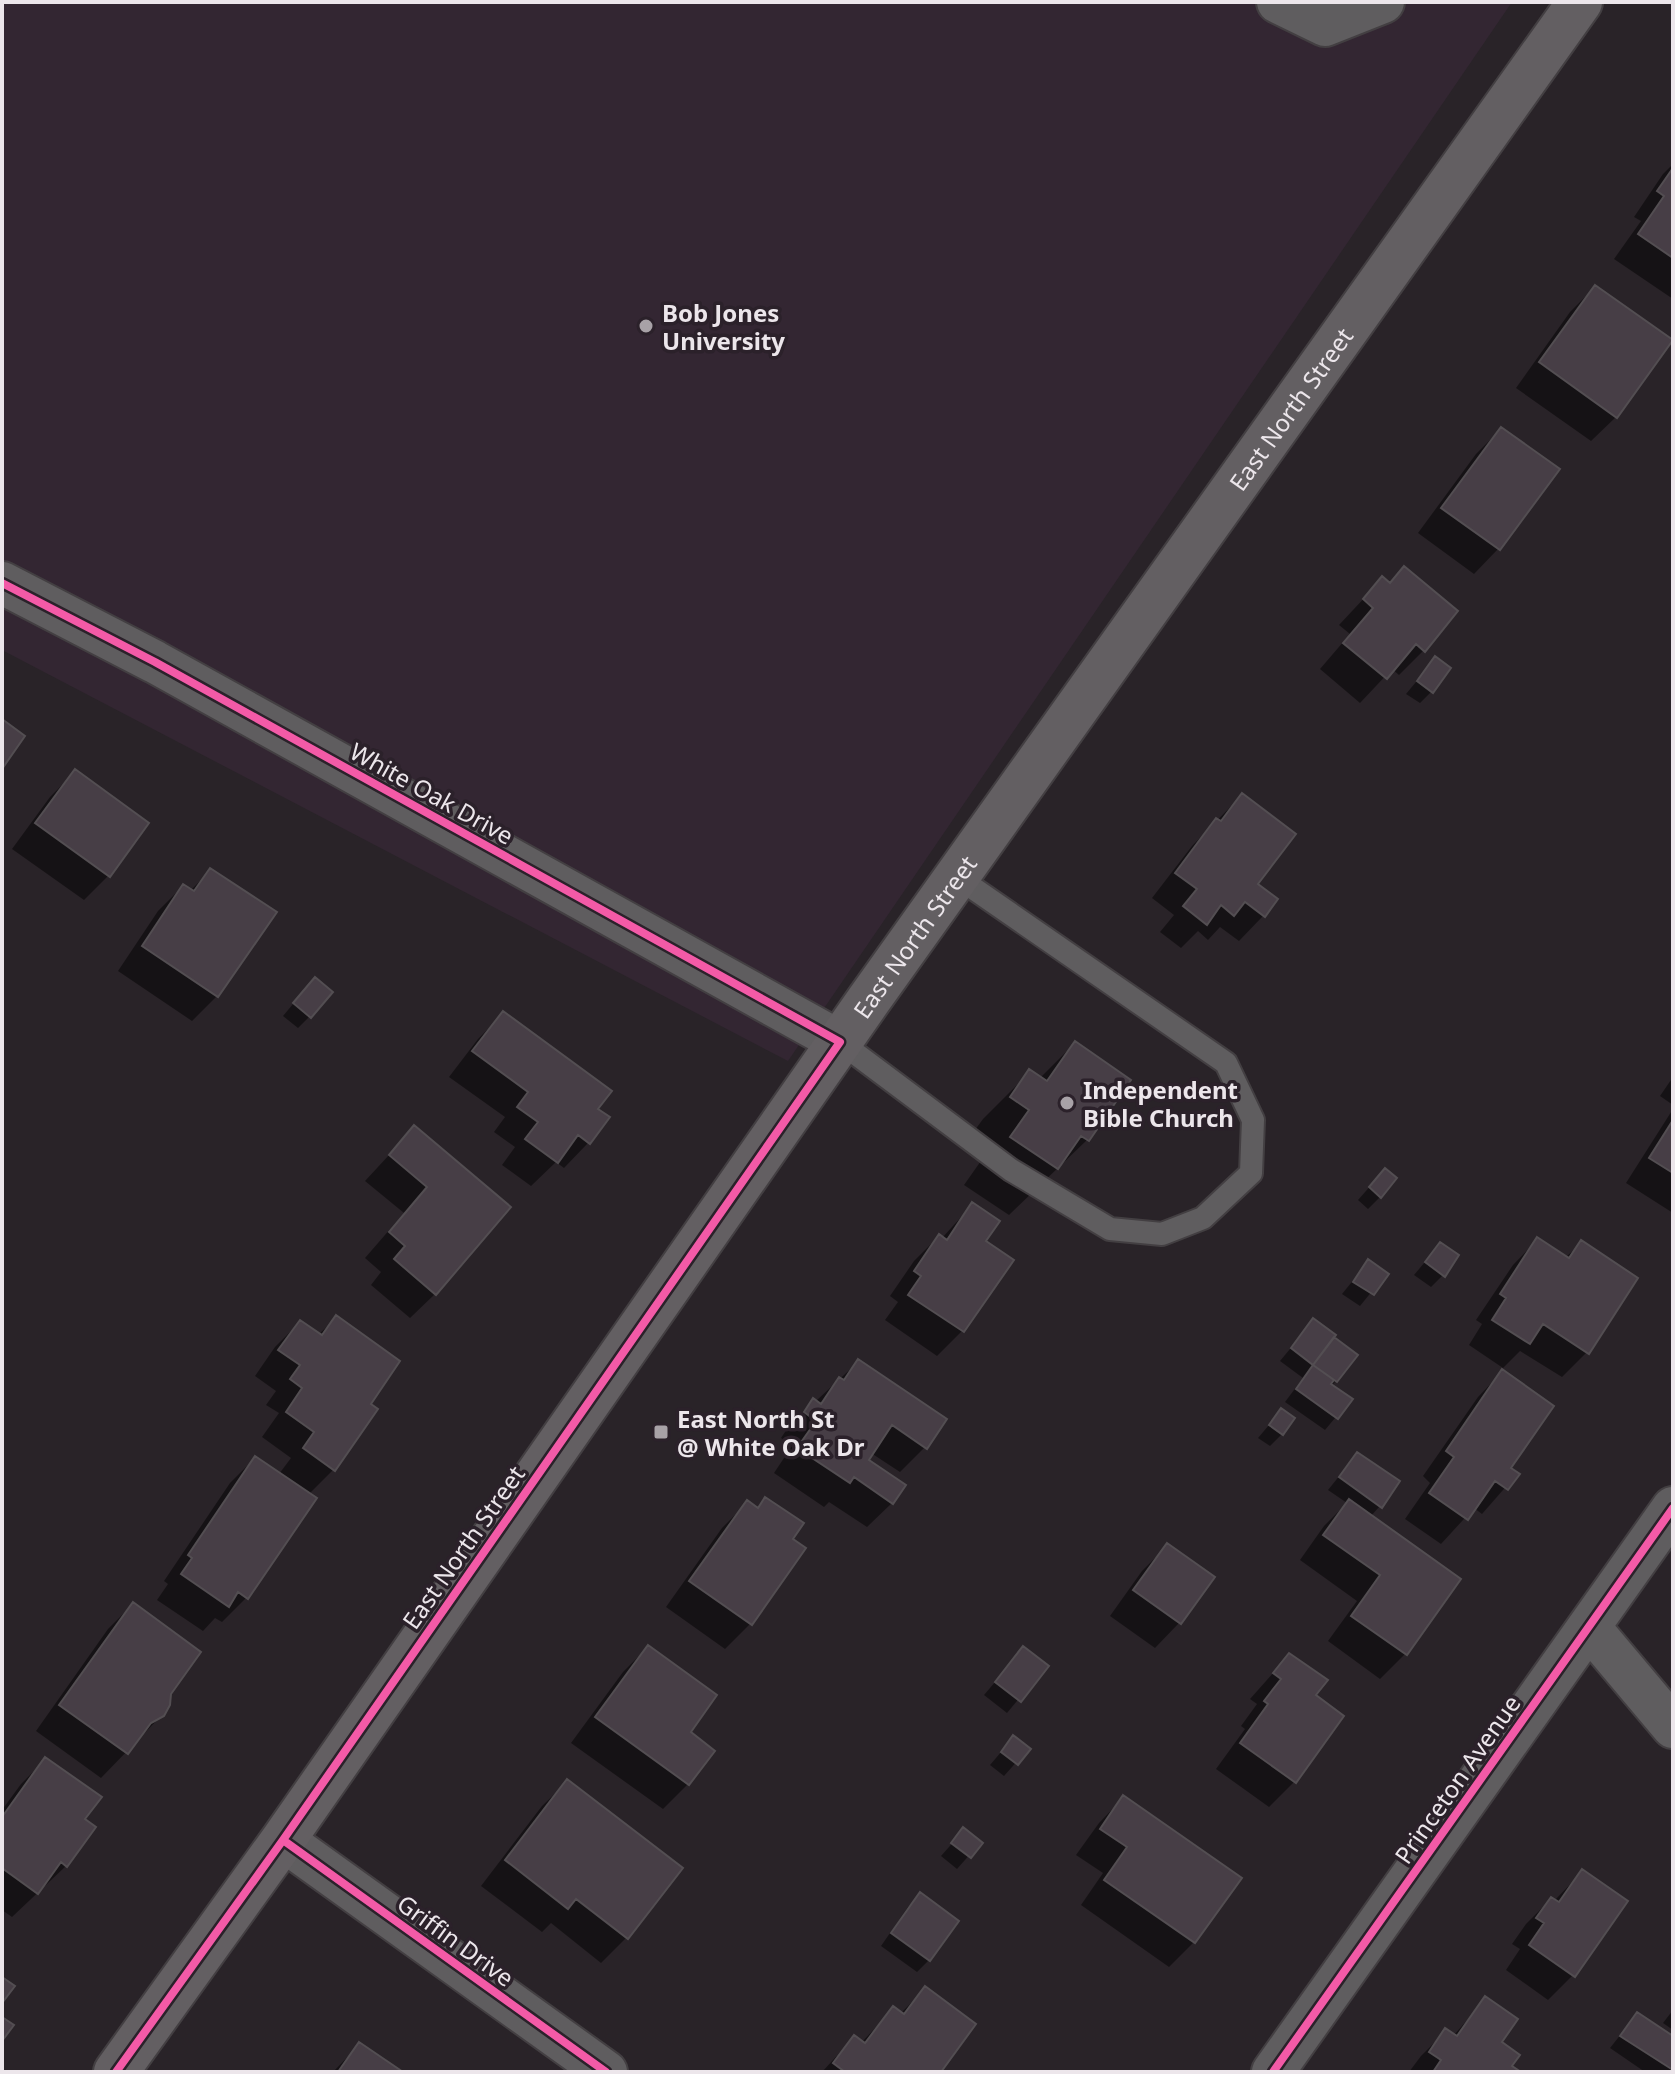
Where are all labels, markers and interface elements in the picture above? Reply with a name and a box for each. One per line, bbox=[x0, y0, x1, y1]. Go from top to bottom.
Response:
place label: Bob Jones University bbox=[662, 296, 785, 357]
marker: Bob Jones University bbox=[637, 317, 655, 335]
street label: East North Street bbox=[1221, 320, 1360, 497]
street label: White Oak Drive bbox=[344, 734, 520, 852]
street label: East North Street bbox=[845, 848, 984, 1024]
place label: Independent Bible Church bbox=[1083, 1073, 1238, 1134]
marker: Independent Bible Church bbox=[1058, 1094, 1076, 1112]
place label: East North St @ White Oak Dr bbox=[677, 1402, 865, 1463]
marker: East North St @ White Oak Dr bbox=[652, 1423, 670, 1441]
street label: East North Street bbox=[394, 1458, 532, 1635]
street label: Princeton Avenue bbox=[1386, 1688, 1528, 1870]
street label: Griffin Drive bbox=[391, 1886, 521, 1994]

